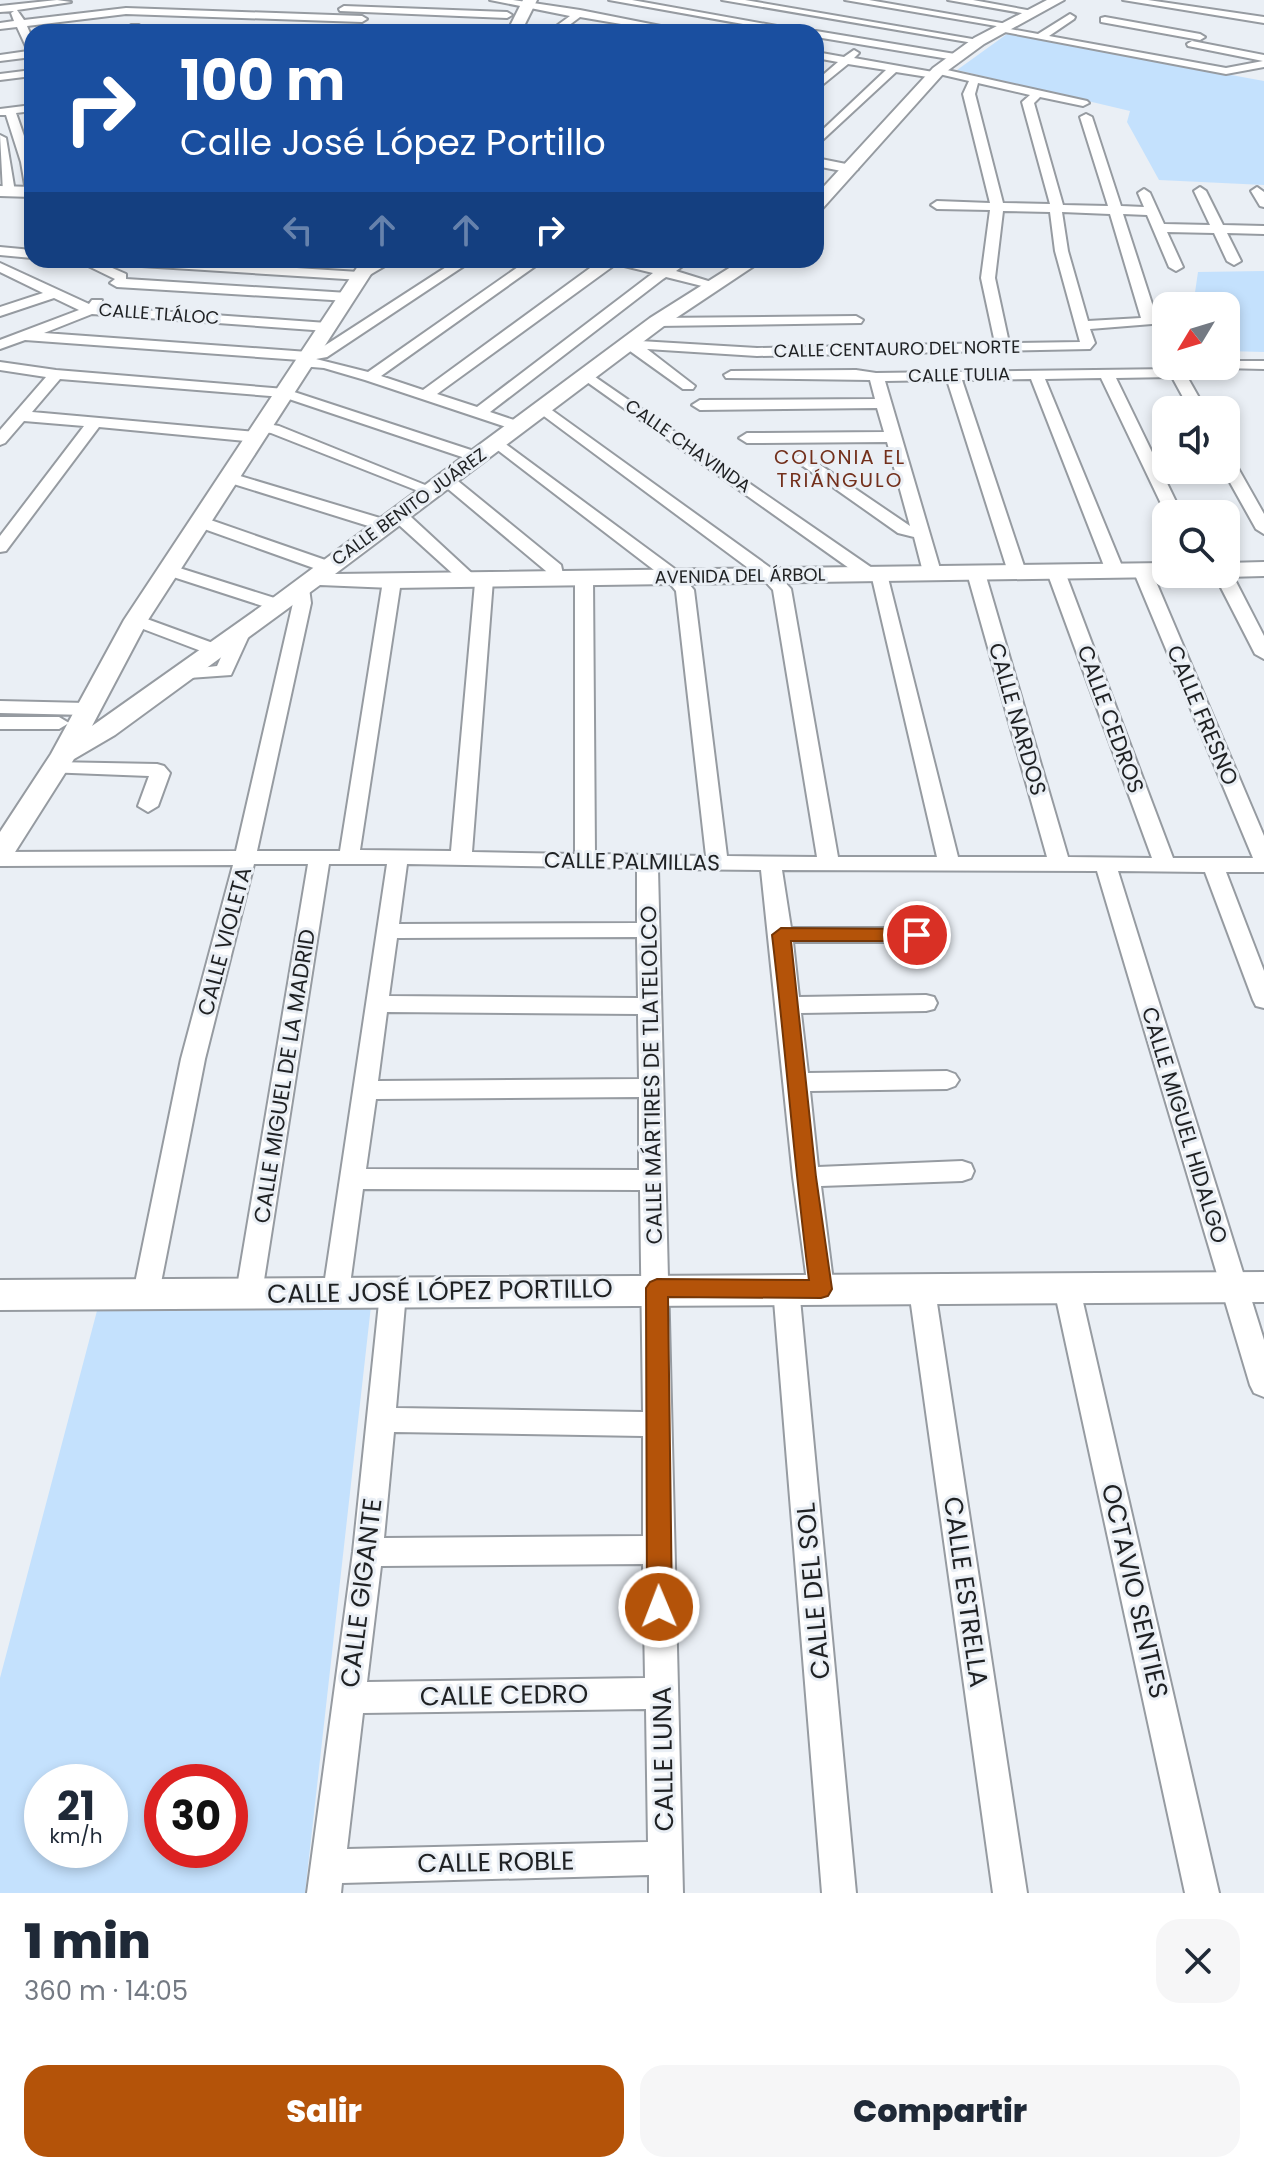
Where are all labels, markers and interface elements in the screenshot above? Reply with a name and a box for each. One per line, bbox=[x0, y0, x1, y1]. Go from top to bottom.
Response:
text: 100 m bbox=[180, 41, 345, 120]
icon: right bbox=[48, 56, 152, 160]
text: Calle José López Portillo bbox=[180, 117, 606, 168]
icon: left bbox=[276, 208, 320, 252]
icon: ahead bbox=[360, 208, 404, 252]
icon: ahead bbox=[444, 208, 488, 252]
icon: right bbox=[528, 208, 572, 252]
north arrow bbox=[1152, 292, 1240, 380]
map controls bbox=[1152, 292, 1240, 588]
street label: CALLE TLÁLOC bbox=[98, 297, 220, 330]
street label: CALLE CENTAURO DEL NORTE bbox=[773, 334, 1020, 363]
street label: CALLE TULIA bbox=[908, 361, 1010, 388]
street label: CALLE CHAVINDA bbox=[620, 393, 756, 498]
button: sound bbox=[1152, 396, 1240, 484]
street label: CALLE BENITO JUÁREZ bbox=[326, 442, 491, 571]
district label: COLONIA EL TRIÁNGULO bbox=[774, 443, 906, 494]
button: search bbox=[1152, 500, 1240, 588]
street label: AVENIDA DEL ÁRBOL bbox=[654, 562, 826, 589]
street label: CALLE NARDOS bbox=[981, 639, 1054, 799]
street label: CALLE FRESNO bbox=[1159, 640, 1246, 790]
street label: CALLE CEDROS bbox=[1069, 641, 1152, 797]
street label: CALLE PALMILLAS bbox=[544, 844, 720, 879]
street label: CALLE VIOLETA bbox=[190, 863, 259, 1019]
pin bbox=[883, 901, 951, 969]
street label: CALLE MÁRTIRES DE TLATELOLCO bbox=[633, 905, 670, 1245]
icon: arrive bbox=[895, 913, 939, 957]
street label: CALLE MIGUEL DE LA MADRID bbox=[246, 927, 323, 1225]
street label: CALLE MIGUEL HIDALGO bbox=[1134, 1003, 1235, 1247]
street label: CALLE JOSÉ LÓPEZ PORTILLO bbox=[267, 1270, 613, 1312]
street label: OCTAVIO SENTIES bbox=[1093, 1480, 1177, 1702]
street label: CALLE ESTRELLA bbox=[935, 1494, 997, 1690]
street label: CALLE GIGANTE bbox=[332, 1496, 390, 1690]
street label: CALLE DEL SOL bbox=[787, 1501, 839, 1681]
position arrow bbox=[617, 1565, 701, 1649]
street label: CALLE CEDRO bbox=[420, 1676, 588, 1714]
street label: CALLE LUNA bbox=[644, 1686, 682, 1832]
speed limit sign: 30 bbox=[144, 1764, 248, 1868]
text: 21 bbox=[57, 1778, 95, 1834]
text: km/h bbox=[49, 1822, 103, 1850]
street label: CALLE ROBLE bbox=[417, 1843, 575, 1881]
text: 1 min bbox=[24, 1908, 151, 1975]
button: close bbox=[1156, 1919, 1240, 2003]
text: 360 m · 14:05 bbox=[24, 1973, 188, 2009]
button: Salir bbox=[24, 2065, 624, 2157]
button: Compartir bbox=[640, 2065, 1240, 2157]

